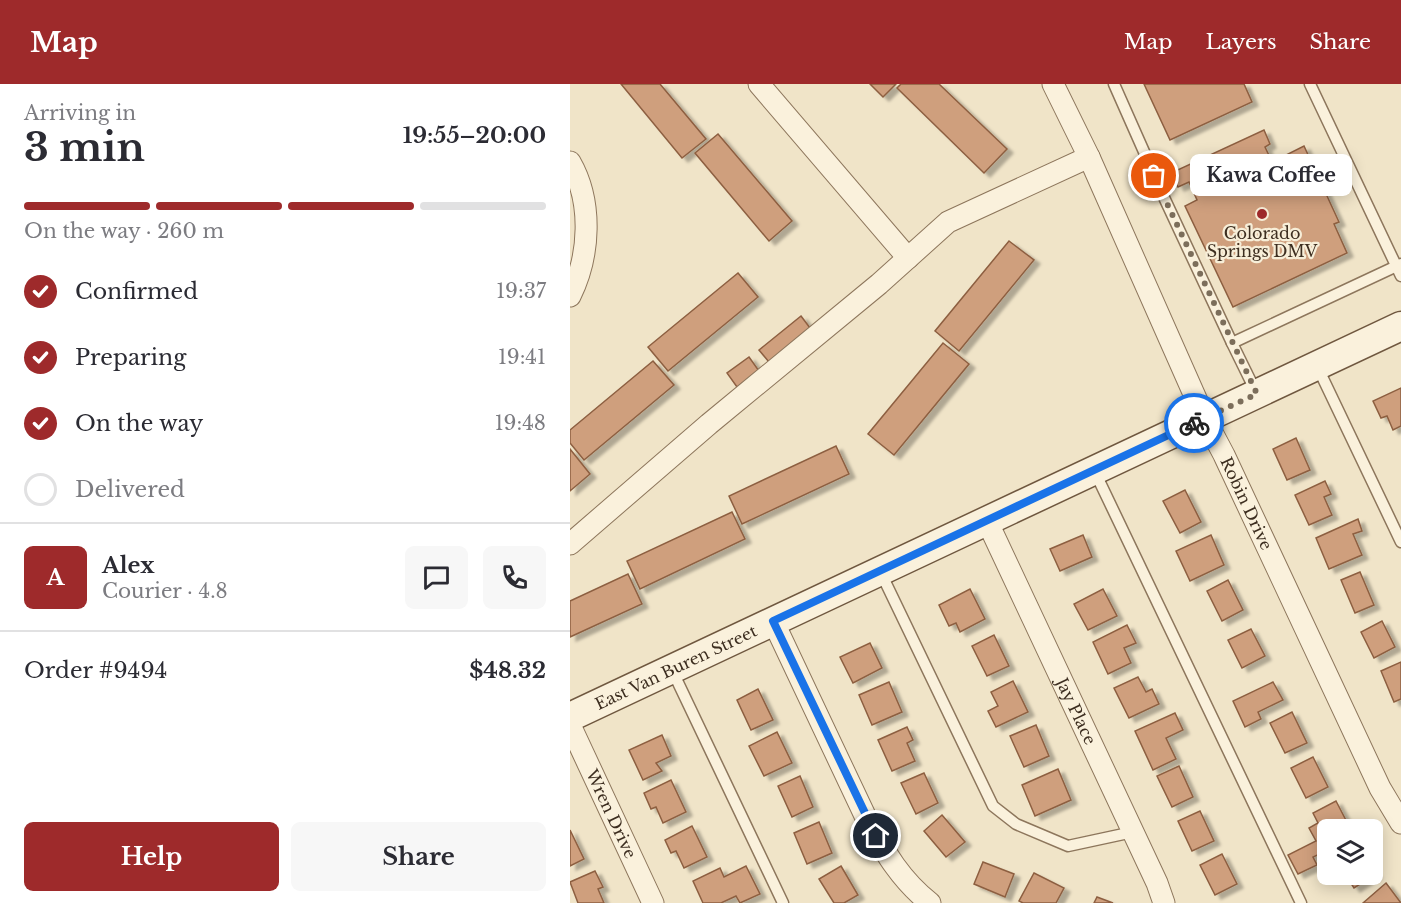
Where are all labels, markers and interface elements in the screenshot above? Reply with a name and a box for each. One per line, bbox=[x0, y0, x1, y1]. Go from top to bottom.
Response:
text: Map bbox=[30, 25, 98, 60]
text: Map bbox=[1124, 29, 1173, 55]
text: Layers bbox=[1206, 29, 1277, 55]
text: Share bbox=[1310, 29, 1371, 55]
text: Arriving in bbox=[24, 101, 136, 125]
text: 19:55–20:00 bbox=[403, 122, 546, 149]
text: 3 min bbox=[24, 123, 145, 172]
pin bbox=[1128, 150, 1179, 201]
callout: Kawa Coffee bbox=[1190, 155, 1352, 197]
icon: bag bbox=[1137, 159, 1170, 192]
text: Kawa Coffee bbox=[1206, 163, 1336, 187]
marker: Colorado Springs DMV bbox=[1255, 207, 1269, 221]
text: On the way · 260 m bbox=[24, 219, 224, 243]
place label: Colorado Springs DMV bbox=[1207, 223, 1318, 261]
icon: check bbox=[24, 275, 57, 308]
text: Confirmed bbox=[75, 278, 198, 305]
text: 19:37 bbox=[496, 279, 546, 303]
icon: check bbox=[24, 341, 57, 374]
text: Preparing bbox=[75, 344, 186, 371]
text: 19:41 bbox=[498, 345, 546, 369]
courier bbox=[1164, 393, 1224, 453]
icon: check bbox=[24, 407, 57, 440]
icon: bike bbox=[1178, 407, 1211, 440]
text: On the way bbox=[75, 410, 203, 437]
text: 19:48 bbox=[495, 411, 546, 435]
street label: Robin Drive bbox=[1216, 454, 1277, 553]
text: Delivered bbox=[75, 476, 185, 503]
button: chat bbox=[405, 546, 468, 609]
button: phone bbox=[483, 546, 546, 609]
text: Alex bbox=[102, 552, 155, 579]
text: A bbox=[47, 564, 64, 591]
text: Courier · 4.8 bbox=[102, 579, 228, 603]
street label: East Van Buren Street bbox=[592, 621, 760, 714]
text: Order #9494 bbox=[24, 657, 167, 684]
text: $48.32 bbox=[469, 657, 546, 684]
street label: Jay Place bbox=[1051, 673, 1101, 748]
street label: Wren Drive bbox=[582, 765, 641, 862]
pin bbox=[850, 810, 901, 861]
icon: home bbox=[859, 819, 892, 852]
map controls bbox=[1317, 819, 1383, 885]
button: layers bbox=[1317, 819, 1383, 885]
button: Help bbox=[24, 822, 279, 891]
button: Share bbox=[291, 822, 546, 891]

